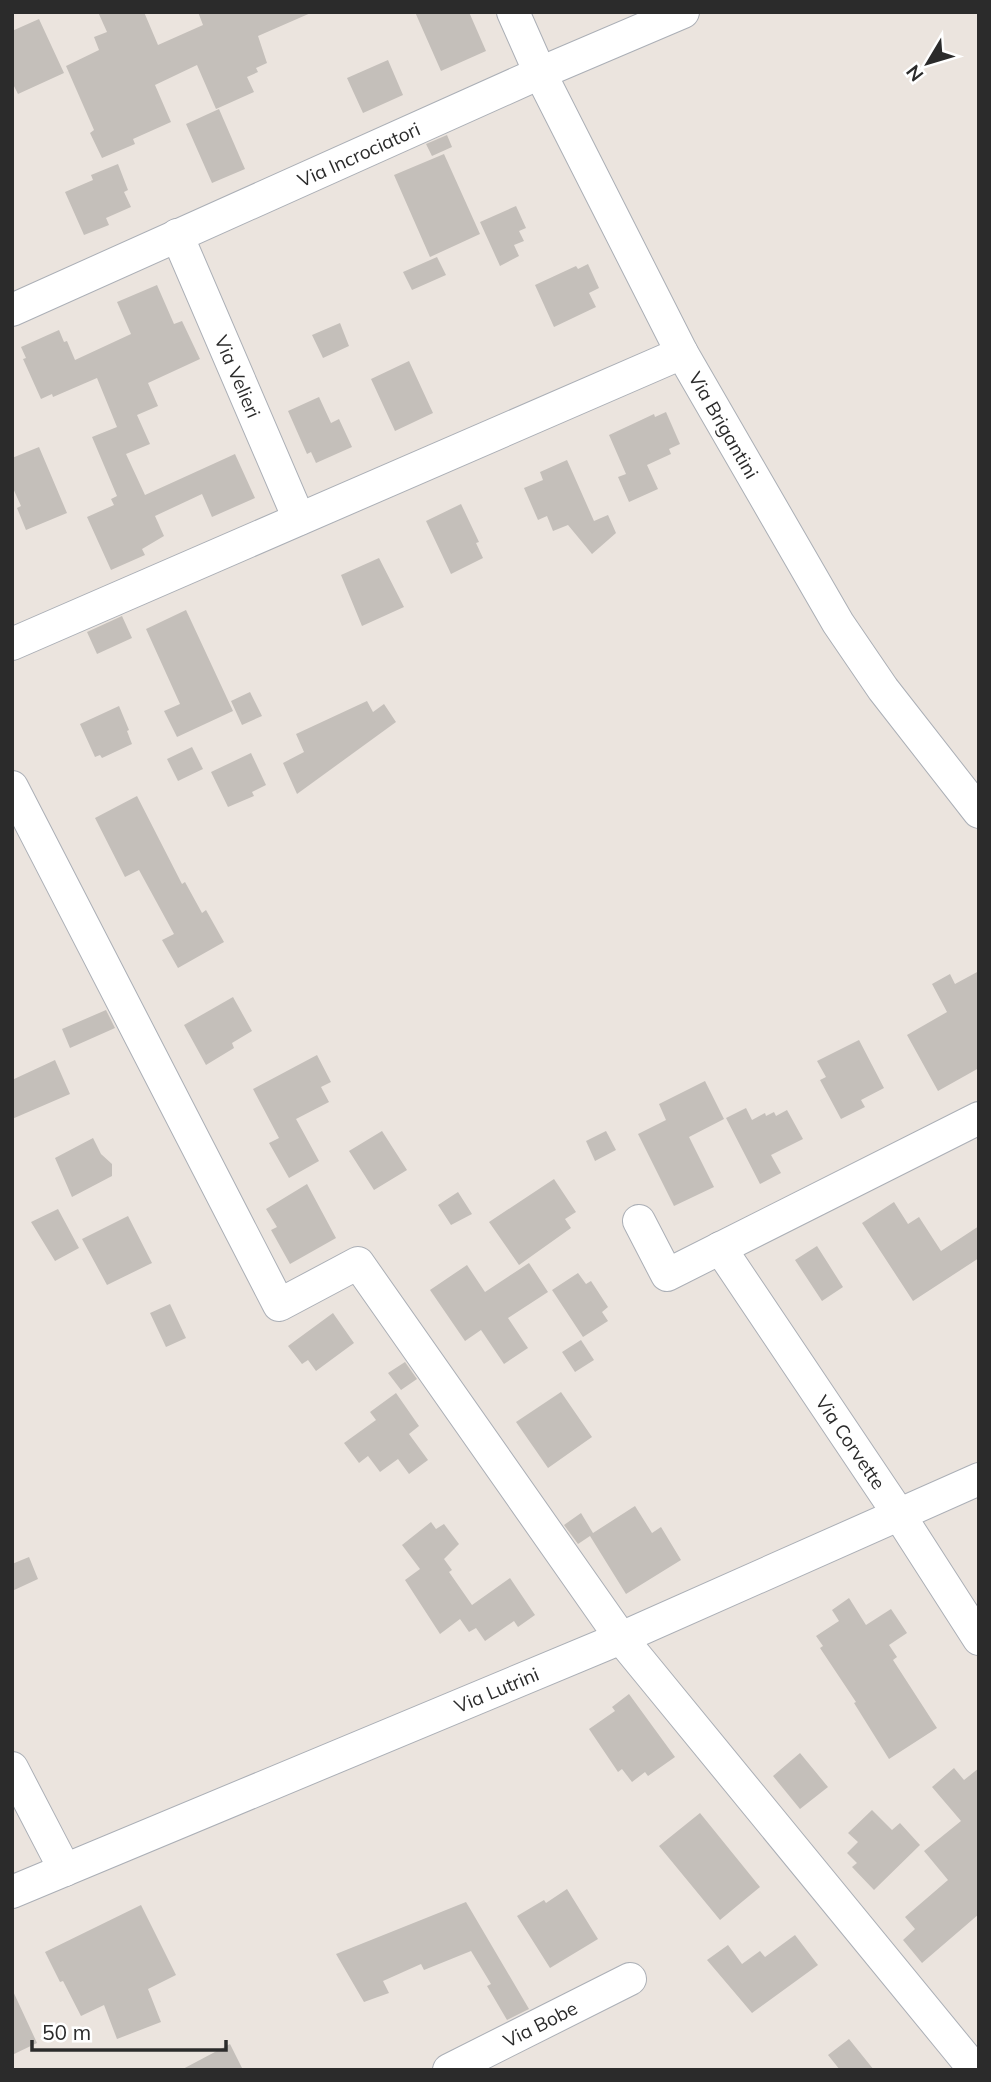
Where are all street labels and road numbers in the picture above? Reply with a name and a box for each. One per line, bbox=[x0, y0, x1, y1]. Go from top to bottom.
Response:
street label: Via Incrociatori bbox=[294, 117, 424, 192]
street label: Via Velieri bbox=[209, 332, 266, 421]
street label: Via Brigantini bbox=[683, 367, 764, 483]
street label: Via Corvette bbox=[810, 1391, 891, 1494]
street label: Via Lutrini bbox=[451, 1662, 542, 1718]
street label: Via Bobe bbox=[499, 1996, 581, 2053]

